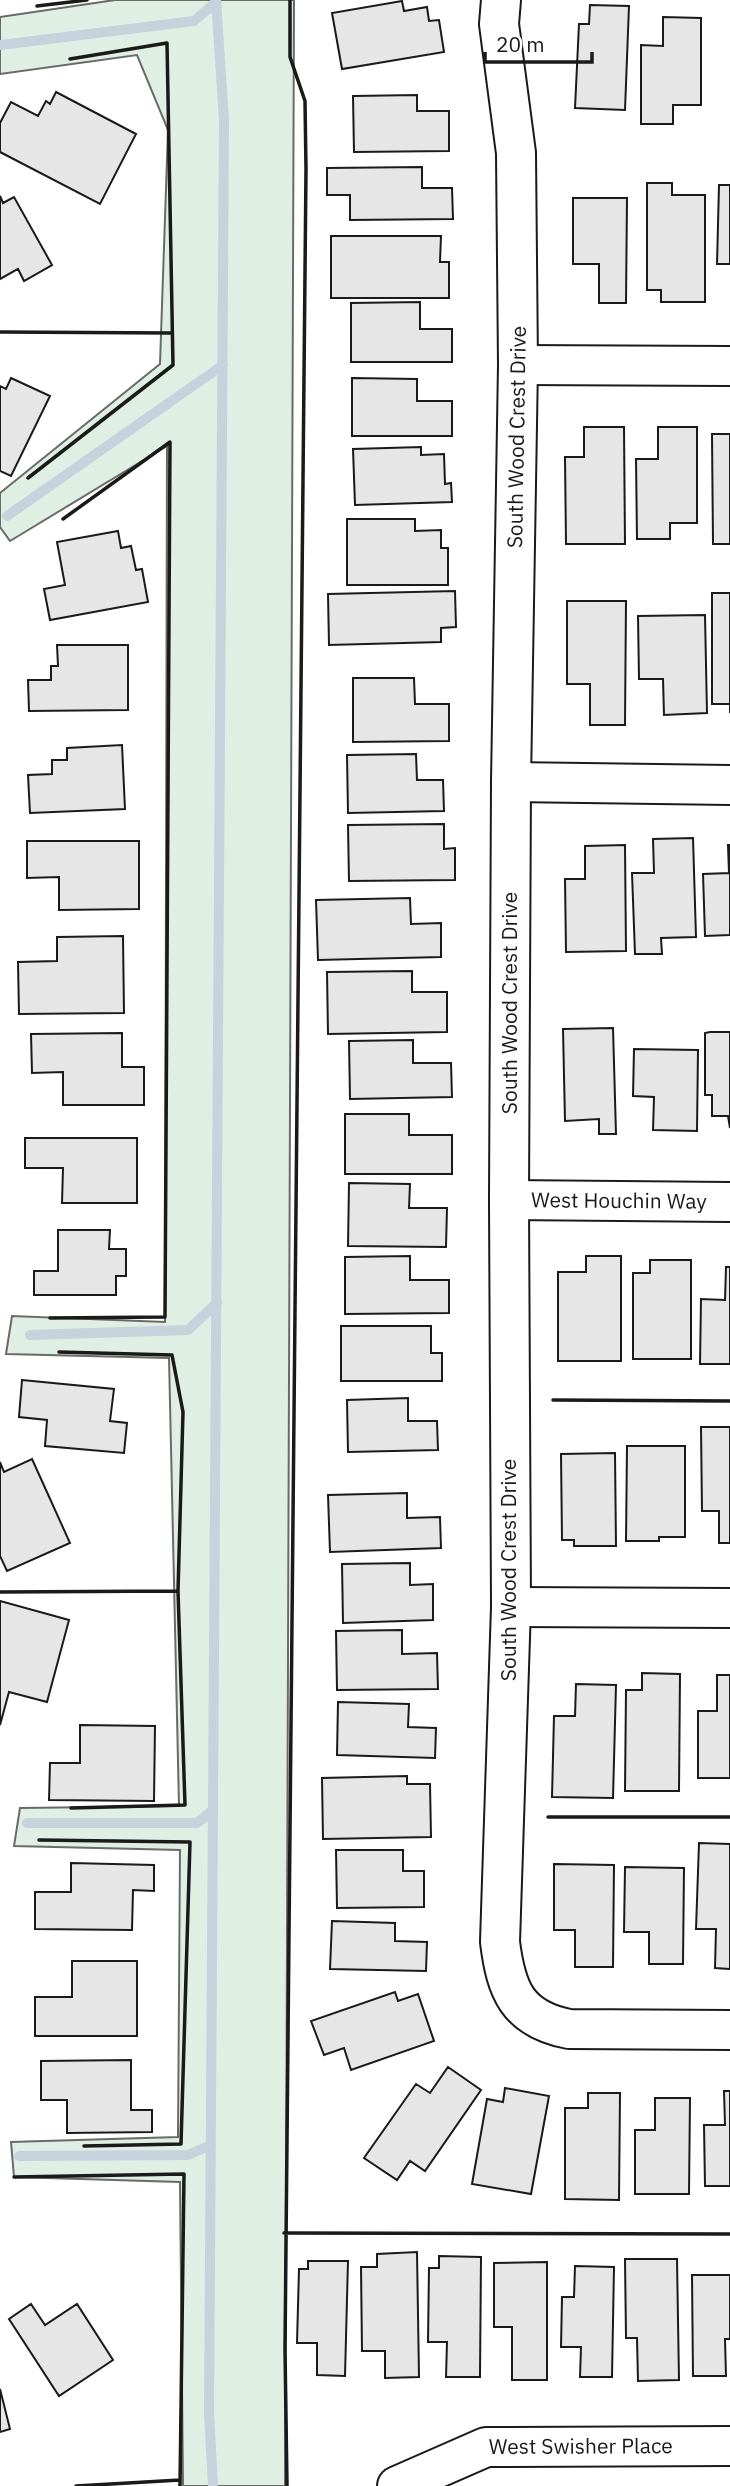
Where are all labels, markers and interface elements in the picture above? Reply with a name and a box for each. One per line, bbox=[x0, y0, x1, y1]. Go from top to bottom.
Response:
scale bar bbox=[485, 21, 592, 65]
text: 20 m bbox=[496, 30, 545, 58]
street label: South Wood Crest Drive bbox=[500, 325, 532, 548]
street label: South Wood Crest Drive bbox=[495, 892, 523, 1114]
street label: West Houchin Way bbox=[531, 1185, 708, 1215]
street label: South Wood Crest Drive bbox=[494, 1459, 522, 1681]
street label: West Swisher Place bbox=[489, 2431, 673, 2460]

